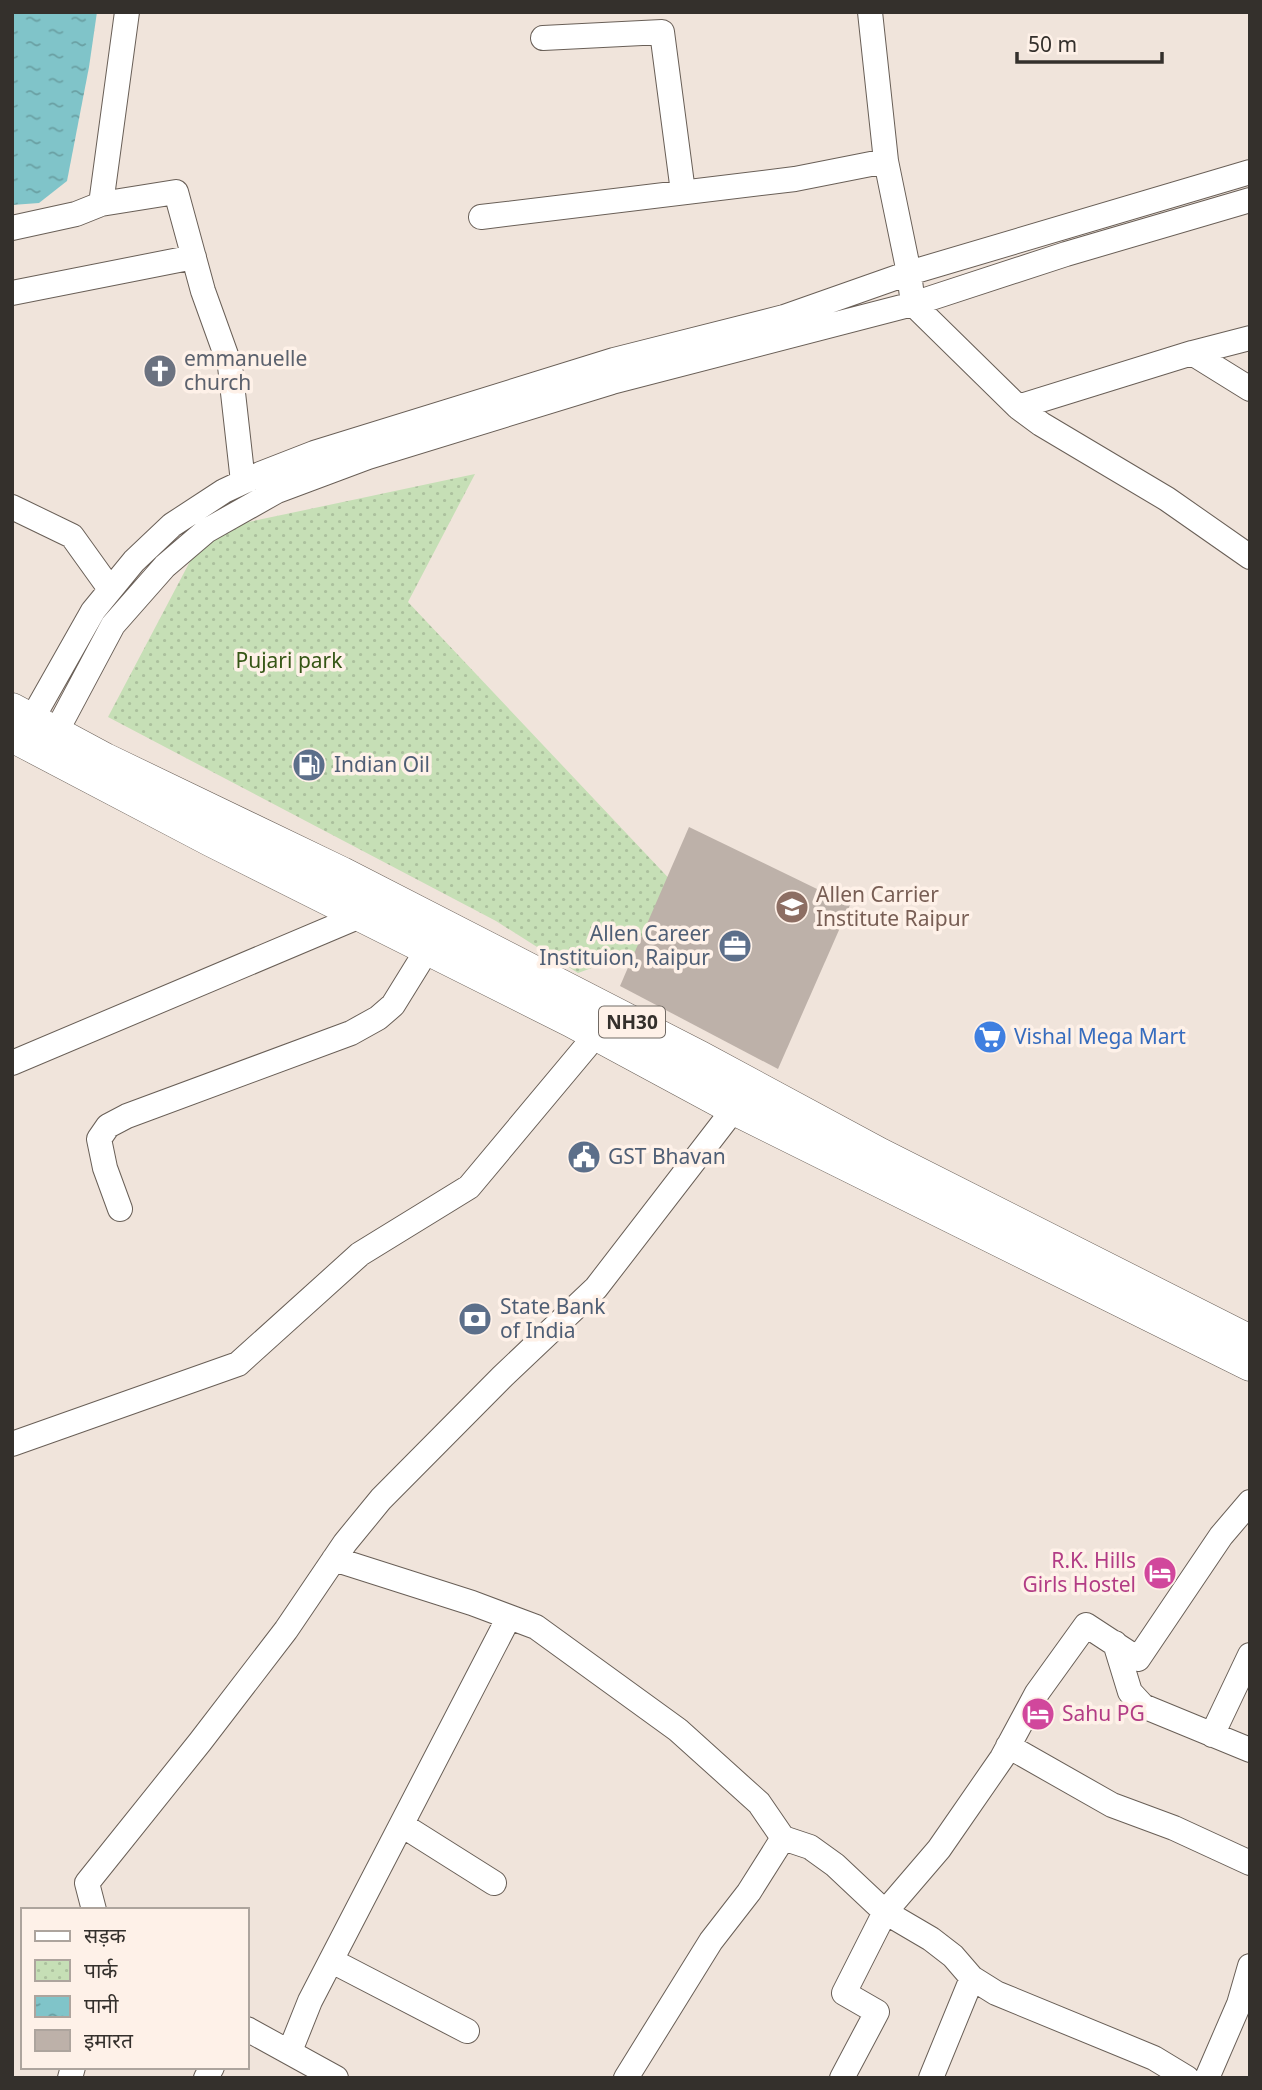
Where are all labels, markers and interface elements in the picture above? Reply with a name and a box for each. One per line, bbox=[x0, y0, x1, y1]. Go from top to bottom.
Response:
scale bar bbox=[1017, 21, 1162, 65]
text: 50 m bbox=[1028, 30, 1077, 58]
place label: emmanuelle church bbox=[184, 344, 307, 396]
church icon: emmanuelle church bbox=[141, 352, 179, 390]
park label: Pujari park bbox=[235, 646, 343, 674]
fuel station icon: Indian Oil bbox=[290, 746, 328, 784]
place label: Indian Oil bbox=[334, 750, 430, 778]
place label: Allen Carrier Institute Raipur bbox=[816, 880, 970, 932]
school or university icon: Allen Carrier Institute Raipur bbox=[773, 888, 811, 926]
place label: Allen Career Instituion, Raipur bbox=[539, 919, 710, 971]
office icon: Allen Career Instituion, Raipur bbox=[716, 927, 754, 965]
road number: NH30 bbox=[599, 1006, 665, 1038]
supermarket icon: Vishal Mega Mart bbox=[971, 1018, 1009, 1056]
place label: Vishal Mega Mart bbox=[1014, 1022, 1186, 1050]
public building icon: GST Bhavan bbox=[565, 1138, 603, 1176]
place label: GST Bhavan bbox=[608, 1142, 726, 1170]
place label: State Bank of India bbox=[500, 1292, 606, 1344]
bank icon: State Bank of India bbox=[456, 1300, 494, 1338]
place label: R.K. Hills Girls Hostel bbox=[1023, 1546, 1136, 1598]
hotel icon: R.K. Hills Girls Hostel bbox=[1141, 1554, 1179, 1592]
hotel icon: Sahu PG bbox=[1019, 1695, 1057, 1733]
place label: Sahu PG bbox=[1062, 1699, 1145, 1727]
legend bbox=[21, 1908, 248, 2069]
text: सड़क bbox=[84, 1921, 126, 1949]
text: पार्क bbox=[84, 1956, 118, 1984]
text: पानी bbox=[84, 1991, 119, 2019]
text: इमारत bbox=[84, 2026, 134, 2054]

